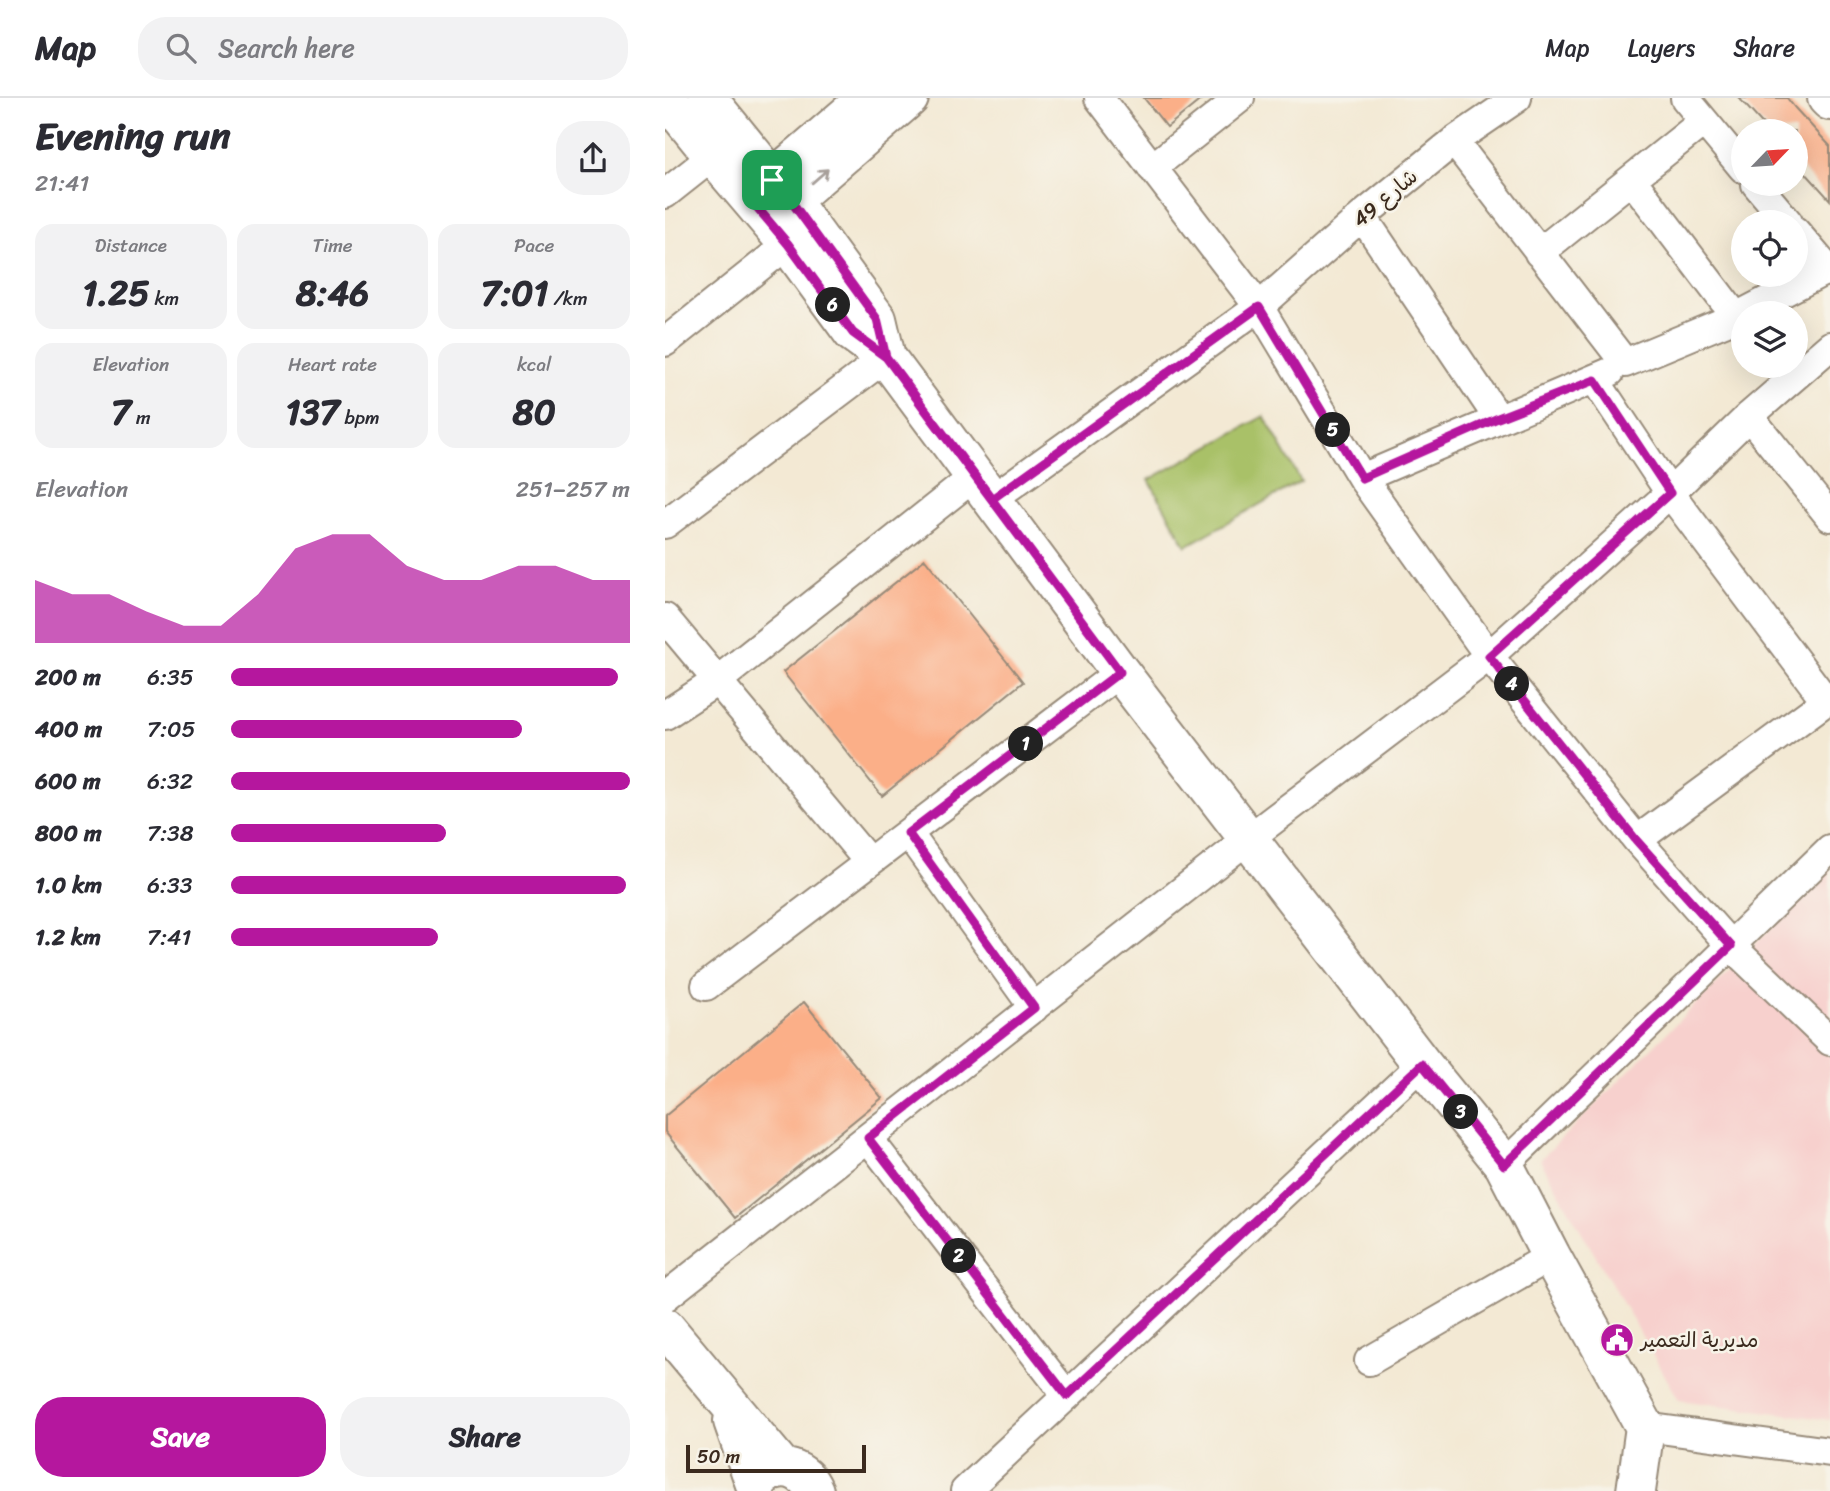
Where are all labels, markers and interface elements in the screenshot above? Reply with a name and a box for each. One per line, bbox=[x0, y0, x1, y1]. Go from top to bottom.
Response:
search box bbox=[138, 17, 628, 80]
text: Map bbox=[35, 19, 96, 77]
text: Search here bbox=[218, 25, 355, 71]
text: Map bbox=[1545, 27, 1590, 69]
text: Layers bbox=[1628, 27, 1695, 69]
text: Share bbox=[1733, 27, 1795, 69]
icon: search bbox=[162, 29, 200, 67]
text: Evening run bbox=[35, 103, 231, 170]
north arrow bbox=[1731, 119, 1808, 196]
map controls bbox=[1731, 119, 1808, 378]
button: share bbox=[556, 121, 630, 195]
pin bbox=[742, 150, 802, 210]
street label: شارع 49 bbox=[1343, 159, 1427, 237]
icon: arrive bbox=[753, 161, 791, 199]
text: 21:41 bbox=[35, 163, 89, 204]
one-way arrow bbox=[811, 168, 829, 184]
button: locate bbox=[1731, 210, 1808, 287]
text: Distance bbox=[95, 229, 167, 262]
text: Time bbox=[312, 229, 353, 262]
text: Pace bbox=[514, 229, 554, 262]
text: 1.25 bbox=[82, 262, 150, 324]
text: 8:46 bbox=[296, 262, 369, 324]
text: 7:01 bbox=[481, 262, 548, 324]
text: km bbox=[150, 282, 179, 315]
text: /km bbox=[548, 282, 588, 315]
pin: 6 bbox=[815, 288, 851, 322]
text: 6 bbox=[827, 288, 838, 321]
button: layers bbox=[1731, 301, 1808, 378]
text: Elevation bbox=[92, 348, 169, 381]
text: Heart rate bbox=[288, 348, 377, 381]
text: kcal bbox=[517, 348, 551, 381]
text: 7 bbox=[111, 381, 131, 443]
text: 137 bbox=[285, 381, 340, 443]
text: 80 bbox=[513, 381, 556, 443]
text: m bbox=[131, 401, 151, 434]
text: bpm bbox=[340, 401, 380, 434]
pin: 5 bbox=[1315, 412, 1351, 448]
text: 5 bbox=[1327, 413, 1338, 446]
text: Elevation bbox=[35, 469, 128, 510]
text: 251–257 m bbox=[516, 469, 630, 510]
text: 200 m bbox=[35, 657, 101, 698]
text: 6:35 bbox=[147, 657, 194, 698]
pin: 4 bbox=[1495, 666, 1529, 702]
text: 4 bbox=[1506, 667, 1517, 700]
text: 400 m bbox=[35, 709, 102, 750]
text: 7:05 bbox=[147, 709, 196, 750]
pin: 1 bbox=[1009, 726, 1043, 762]
text: 1 bbox=[1021, 727, 1030, 760]
text: 600 m bbox=[35, 761, 101, 802]
text: 6:32 bbox=[147, 761, 193, 802]
text: 800 m bbox=[35, 813, 102, 854]
text: 7:38 bbox=[147, 813, 194, 854]
text: 1.0 km bbox=[35, 865, 102, 906]
text: 6:33 bbox=[147, 865, 192, 906]
text: 1.2 km bbox=[35, 917, 101, 958]
text: 7:41 bbox=[147, 917, 191, 958]
pin: 3 bbox=[1443, 1094, 1479, 1130]
text: 3 bbox=[1455, 1095, 1466, 1128]
pin: 2 bbox=[941, 1238, 977, 1274]
text: 2 bbox=[953, 1239, 964, 1272]
public building icon: مديرية التعمير bbox=[1598, 1321, 1636, 1359]
place label: مديرية التعمير bbox=[1639, 1321, 1758, 1359]
button: Save bbox=[35, 1397, 326, 1477]
button: Share bbox=[340, 1397, 630, 1477]
text: 50 m bbox=[697, 1440, 740, 1473]
scale bar bbox=[686, 1442, 866, 1474]

